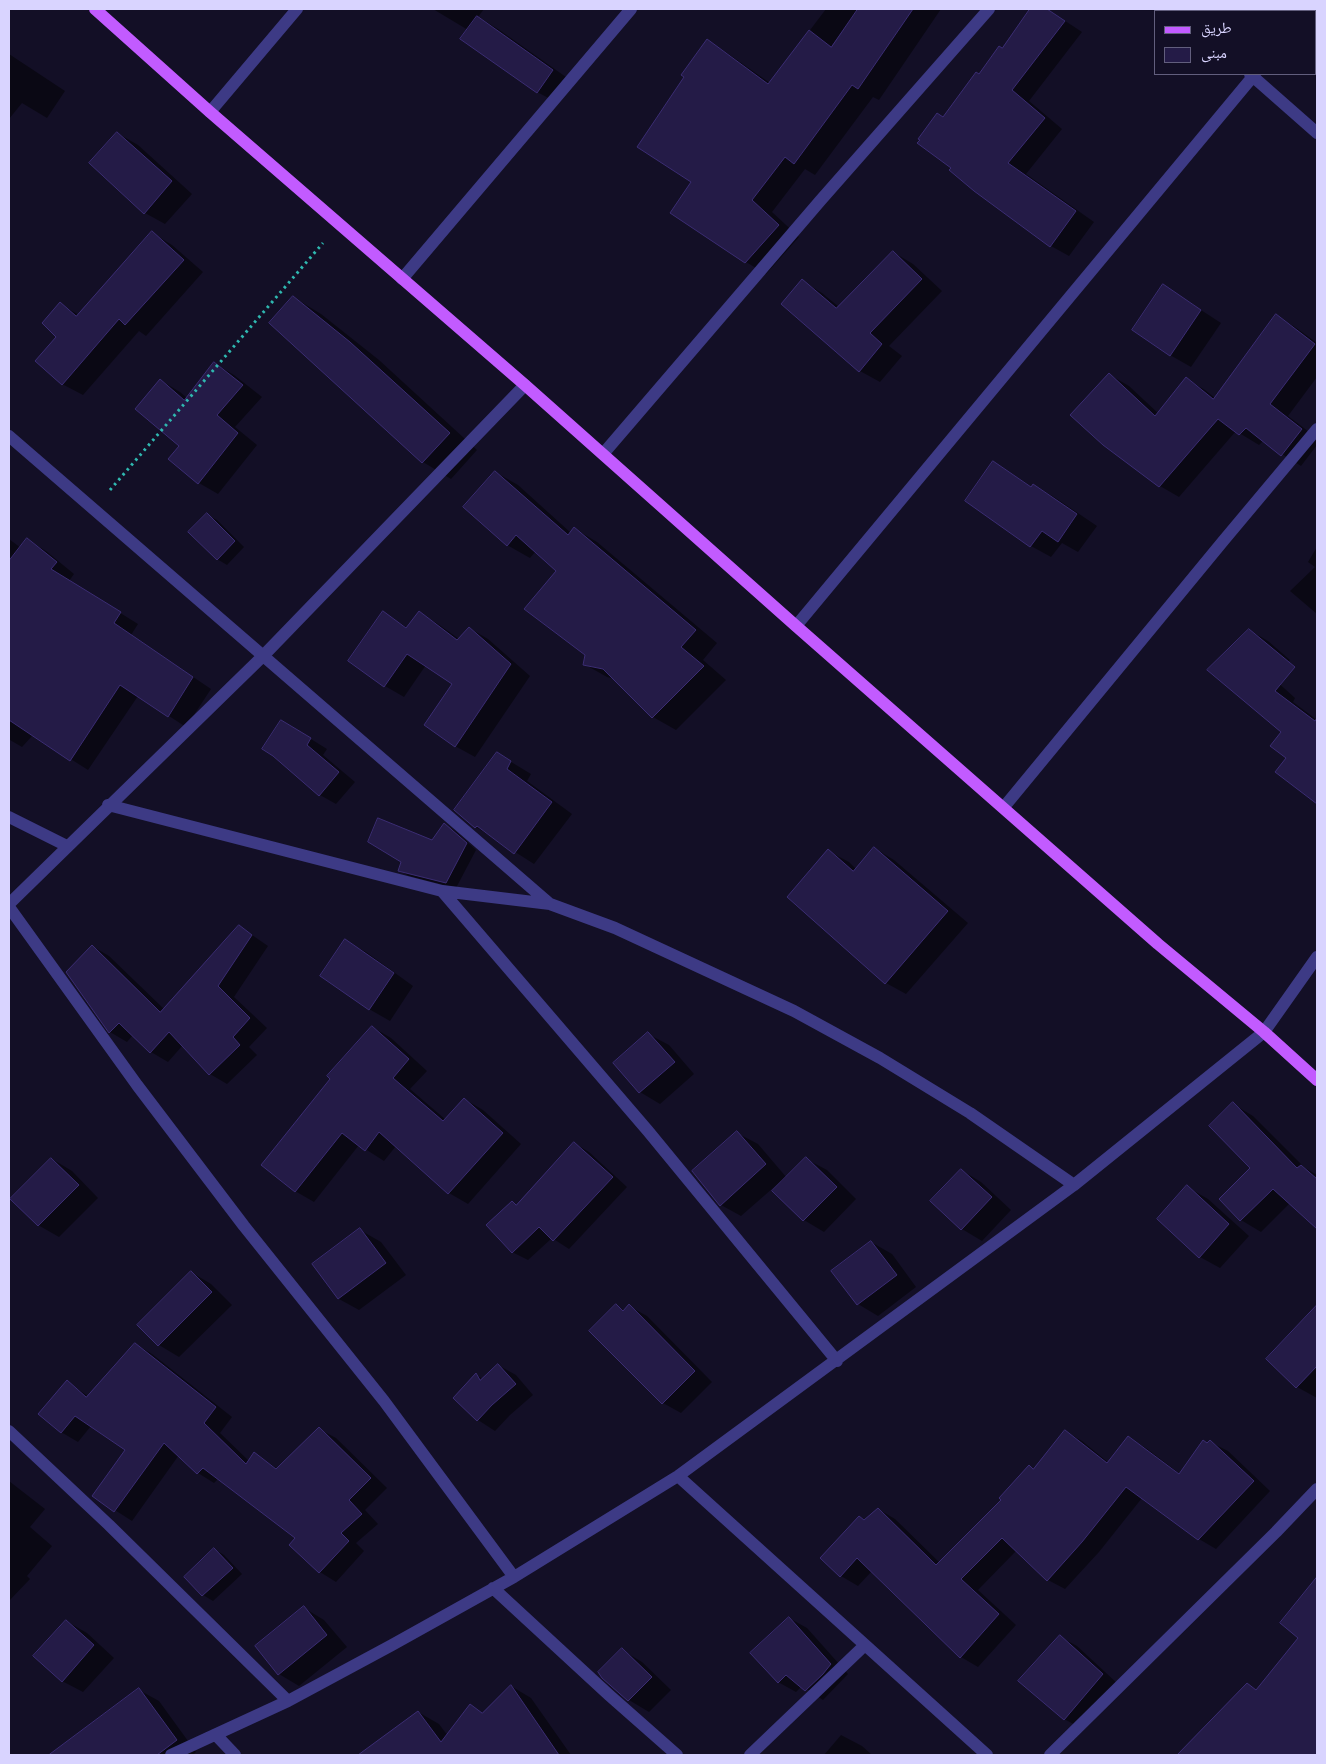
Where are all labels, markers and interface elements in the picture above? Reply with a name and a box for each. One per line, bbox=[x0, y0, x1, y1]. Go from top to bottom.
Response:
legend bbox=[1154, 10, 1316, 75]
text: طريق bbox=[1201, 18, 1232, 36]
text: مبنى bbox=[1201, 43, 1227, 61]

